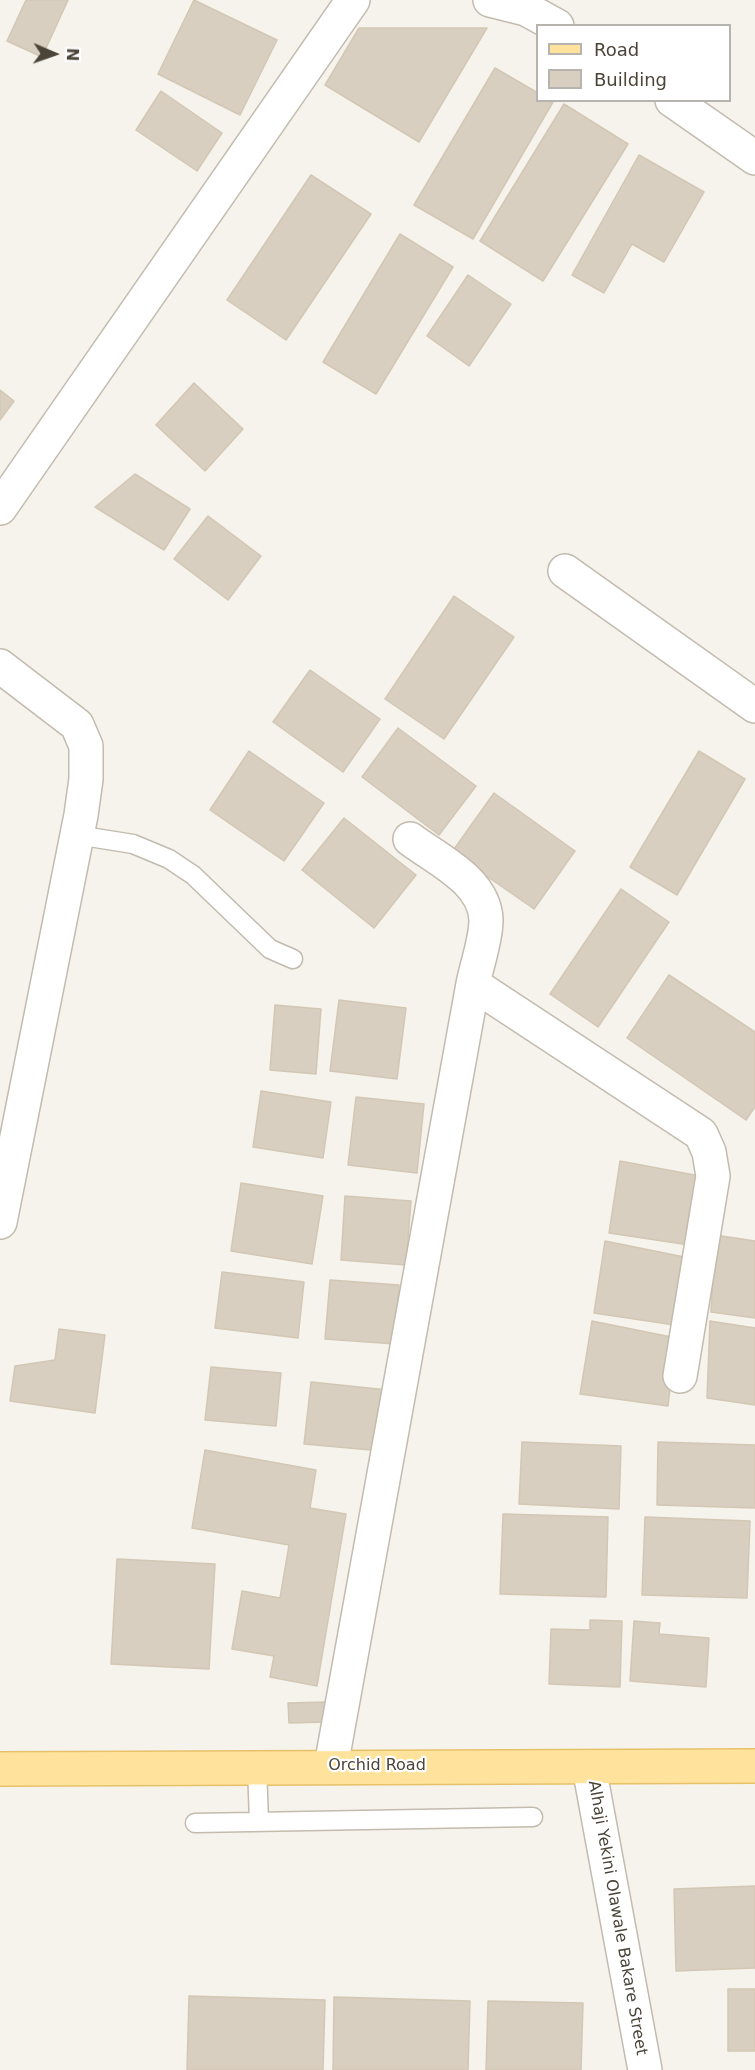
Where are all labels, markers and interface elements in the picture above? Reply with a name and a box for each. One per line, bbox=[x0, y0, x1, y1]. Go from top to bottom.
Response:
north arrow bbox=[24, 24, 84, 84]
legend bbox=[536, 24, 731, 102]
text: Road bbox=[594, 39, 639, 60]
text: N bbox=[63, 48, 82, 62]
text: Building bbox=[594, 69, 667, 90]
street label: Orchid Road bbox=[328, 1756, 426, 1776]
street label: Alhaji Yekini Olawale Bakare Street bbox=[583, 1779, 651, 2057]

